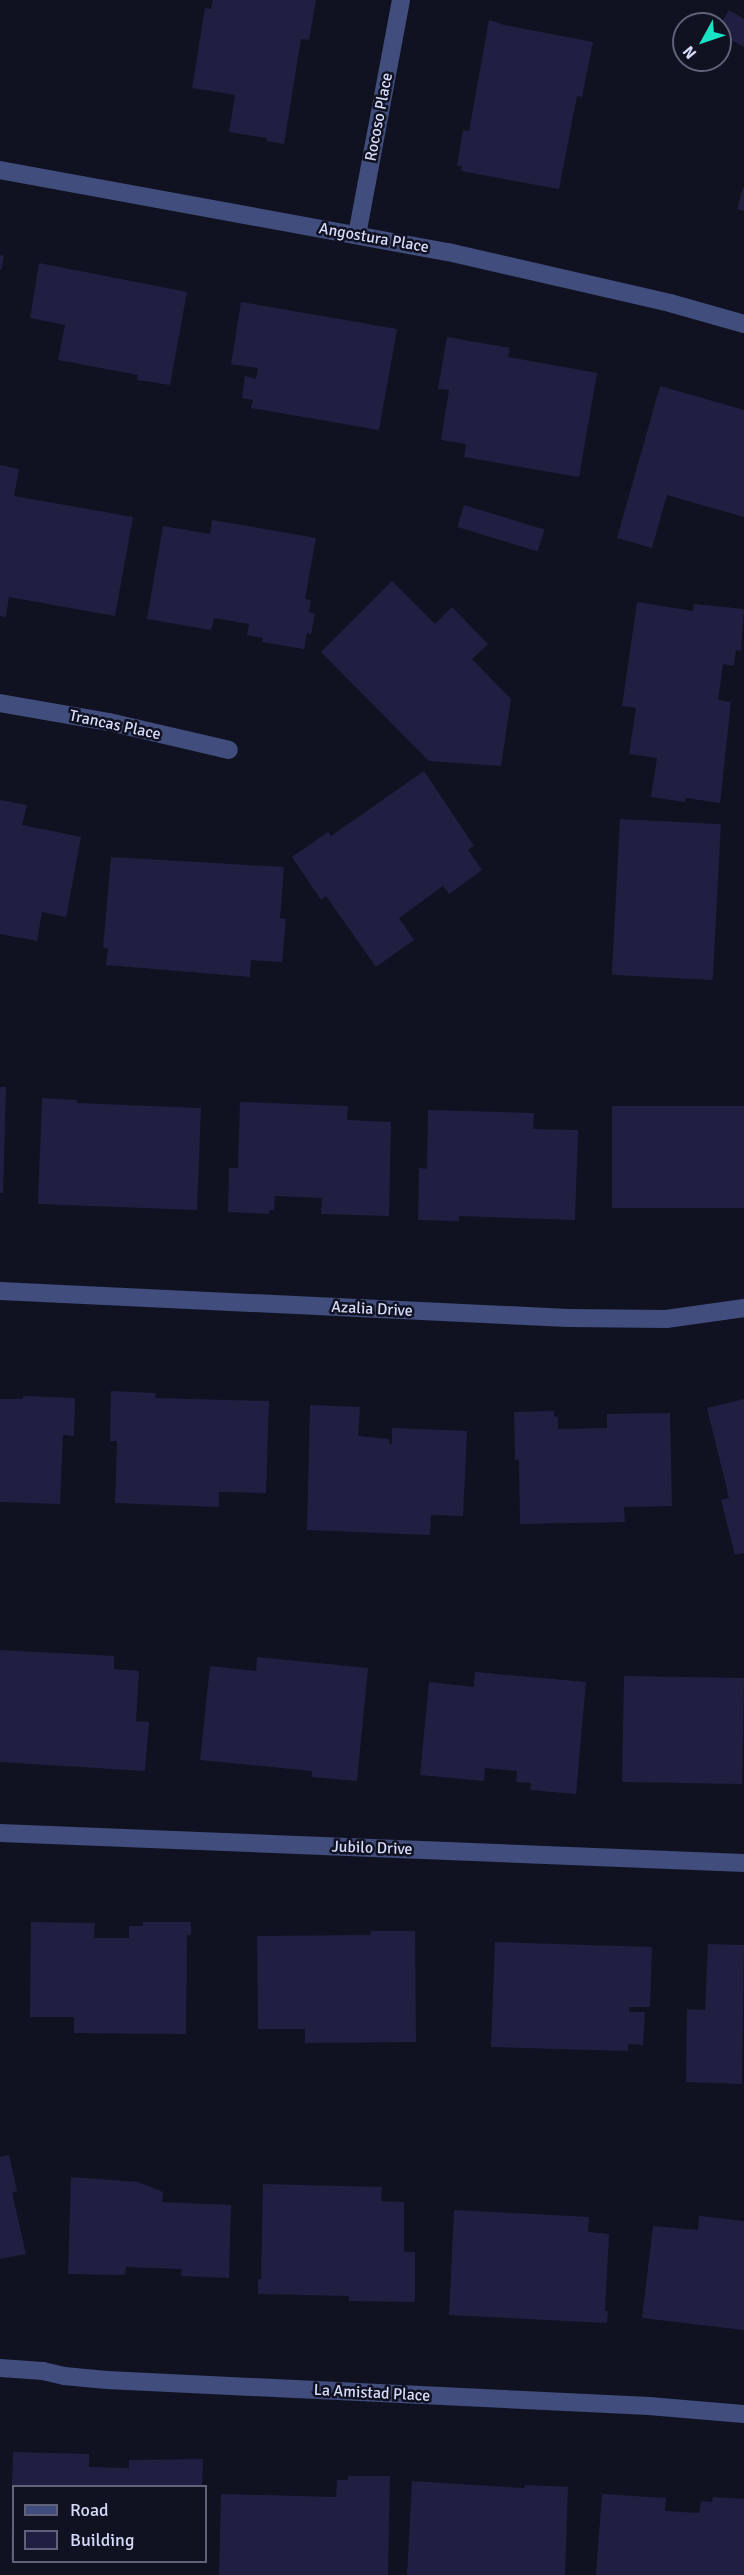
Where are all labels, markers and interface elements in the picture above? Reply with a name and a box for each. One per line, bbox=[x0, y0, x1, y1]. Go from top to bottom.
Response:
north arrow bbox=[672, 12, 732, 72]
text: N bbox=[679, 42, 701, 63]
street label: Rocoso Place bbox=[361, 71, 397, 163]
street label: Angostura Place bbox=[318, 219, 430, 257]
street label: Trancas Place bbox=[67, 706, 163, 744]
street label: Azalia Drive bbox=[331, 1297, 413, 1321]
street label: Jubilo Drive bbox=[331, 1837, 413, 1859]
street label: La Amistad Place bbox=[313, 2380, 431, 2406]
legend bbox=[12, 2485, 207, 2563]
text: Road bbox=[70, 2499, 109, 2521]
text: Building bbox=[70, 2529, 134, 2551]

